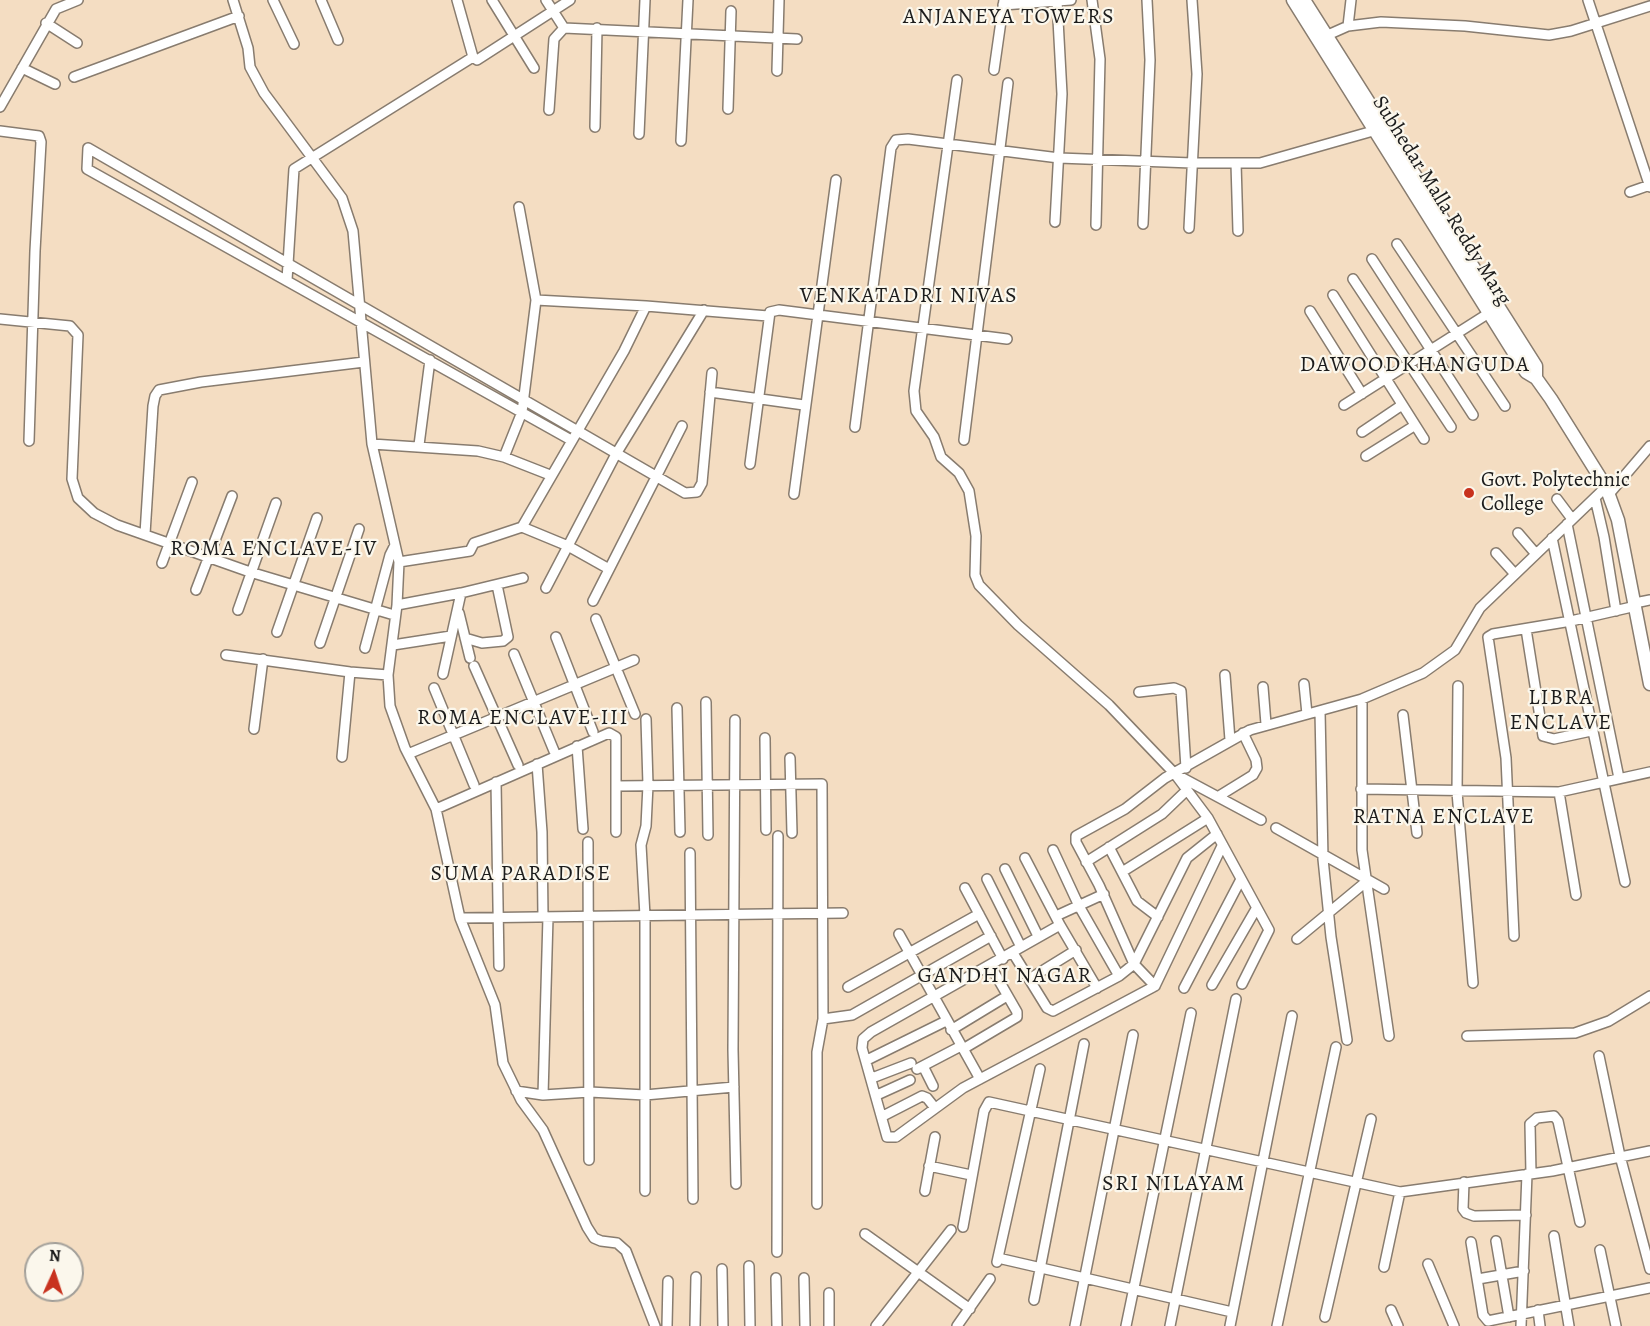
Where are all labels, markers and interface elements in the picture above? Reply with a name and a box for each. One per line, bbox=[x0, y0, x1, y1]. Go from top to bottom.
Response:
district label: ANJANEYA TOWERS bbox=[903, 5, 1115, 31]
street label: Subhedar Malla Reddy Marg bbox=[1366, 92, 1516, 310]
district label: VENKATADRI NIVAS bbox=[800, 284, 1018, 310]
district label: DAWOODKHANGUDA bbox=[1300, 353, 1530, 379]
place label: Govt. Polytechnic College bbox=[1481, 468, 1630, 518]
marker: Govt. Polytechnic College bbox=[1462, 486, 1476, 500]
district label: ROMA ENCLAVE-IV bbox=[170, 537, 378, 563]
district label: LIBRA ENCLAVE bbox=[1509, 686, 1613, 738]
district label: ROMA ENCLAVE-III bbox=[417, 706, 629, 732]
district label: RATNA ENCLAVE bbox=[1353, 805, 1535, 831]
district label: SUMA PARADISE bbox=[431, 862, 611, 888]
district label: GANDHI NAGAR bbox=[918, 964, 1092, 990]
district label: SRI NILAYAM bbox=[1102, 1172, 1246, 1198]
north arrow bbox=[24, 1242, 84, 1302]
text: N bbox=[48, 1245, 61, 1267]

